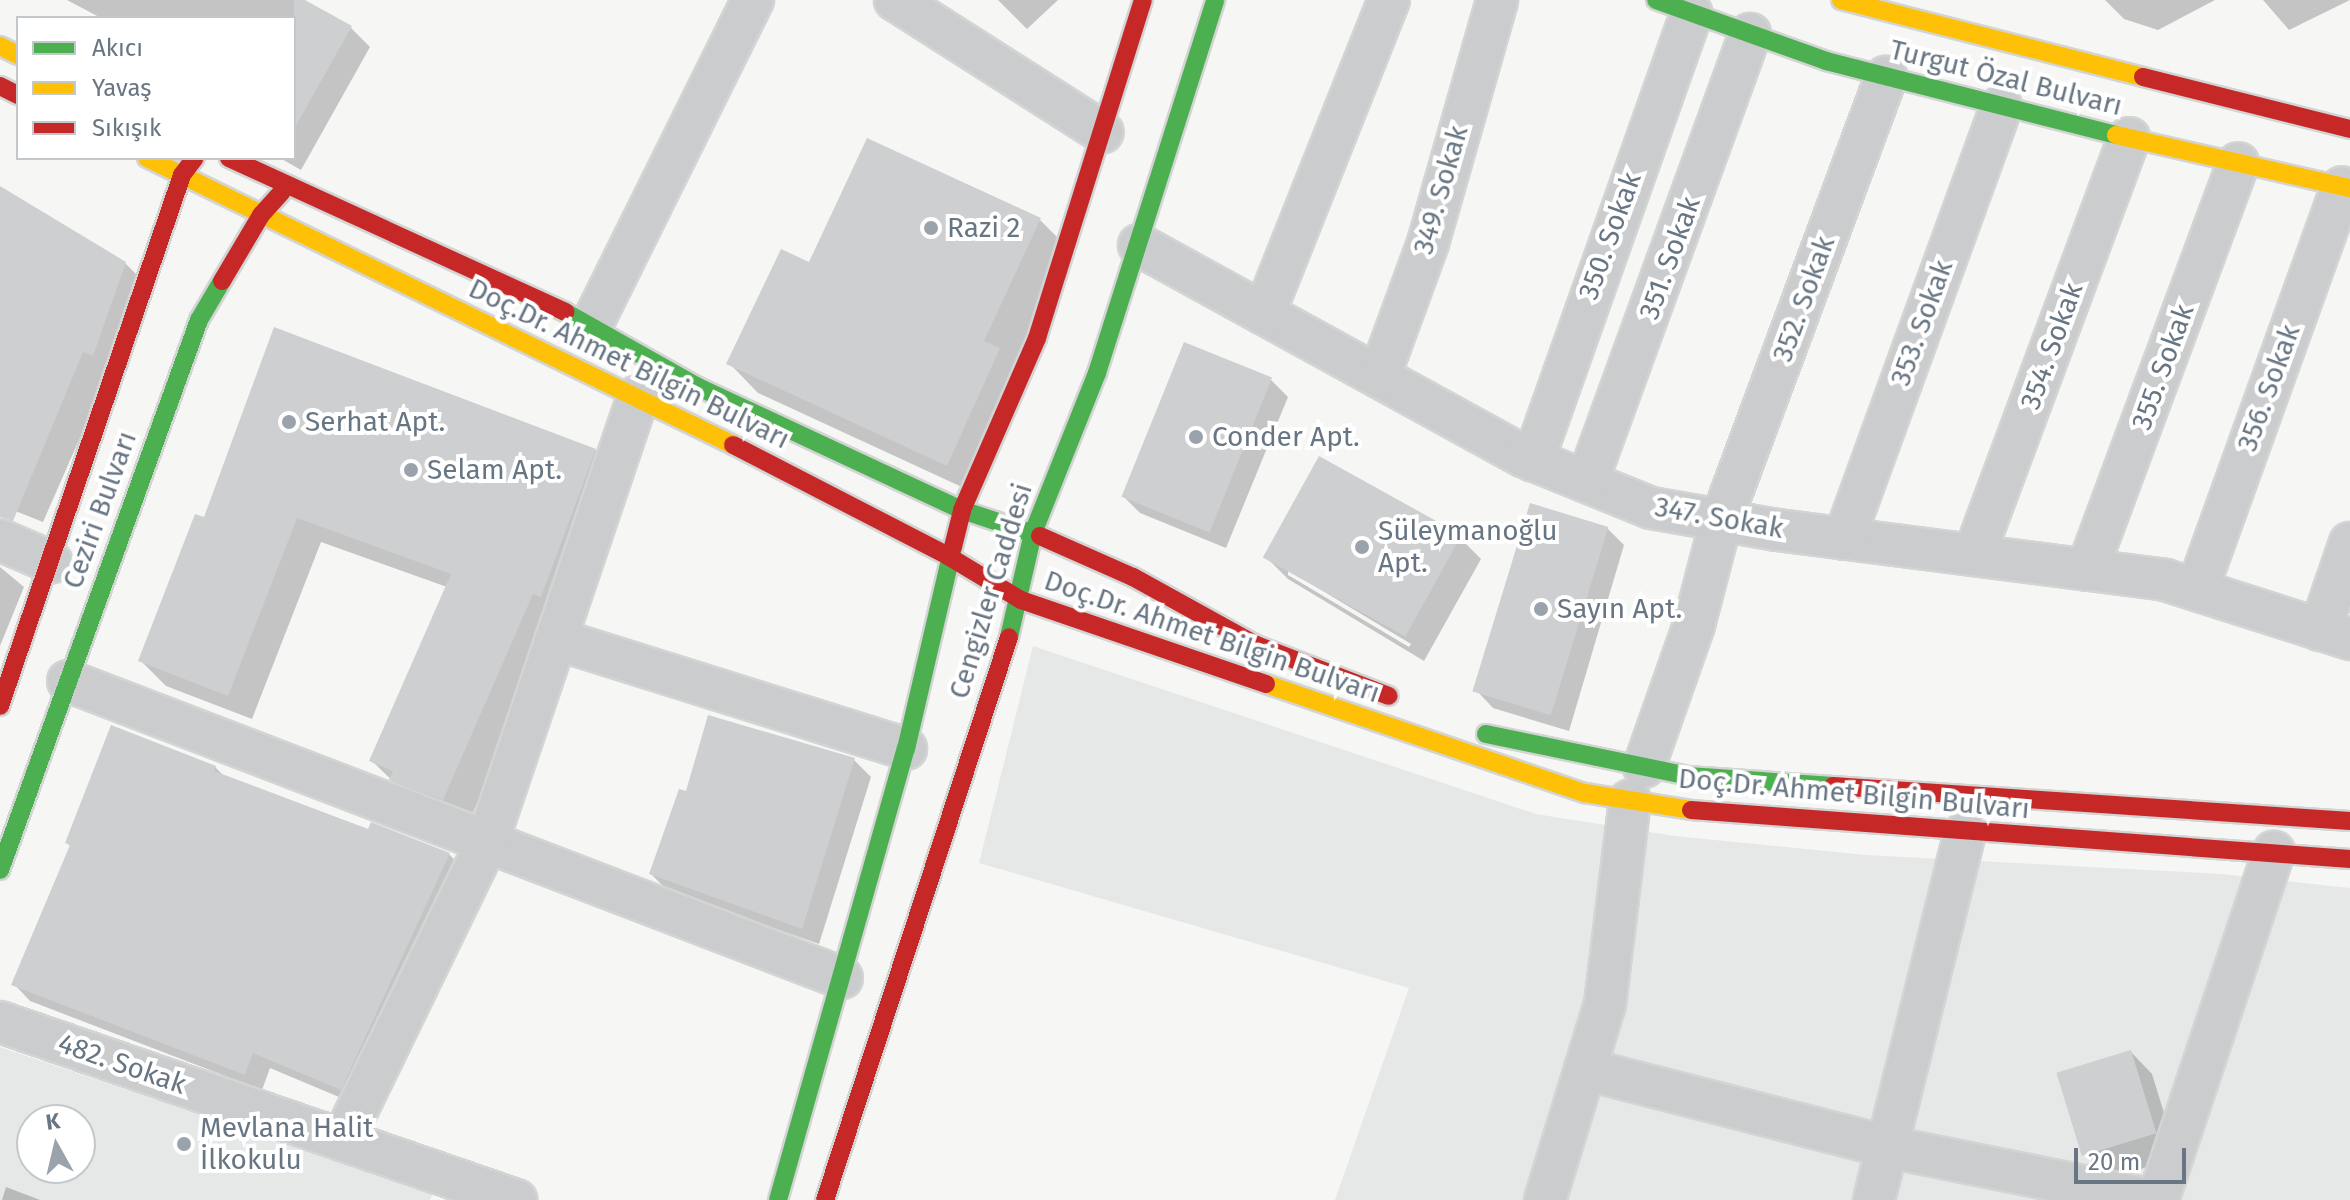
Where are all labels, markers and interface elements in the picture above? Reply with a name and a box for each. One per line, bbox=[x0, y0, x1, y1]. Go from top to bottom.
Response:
legend bbox=[16, 16, 296, 160]
street label: Turgut Özal Bulvarı bbox=[1886, 33, 2126, 123]
text: Akıcı bbox=[92, 34, 143, 62]
text: Yavaş bbox=[92, 74, 151, 102]
text: Sıkışık bbox=[92, 114, 161, 142]
street label: 349. Sokak bbox=[1407, 122, 1475, 258]
street label: 350. Sokak bbox=[1571, 168, 1649, 304]
street label: 351. Sokak bbox=[1632, 192, 1708, 324]
place label: Razi 2 bbox=[947, 211, 1020, 245]
marker: Razi 2 bbox=[922, 219, 940, 237]
street label: 352. Sokak bbox=[1766, 232, 1842, 366]
street label: 353. Sokak bbox=[1884, 256, 1960, 390]
street label: Doç.Dr. Ahmet Bilgin Bulvarı bbox=[463, 272, 795, 456]
street label: 354. Sokak bbox=[2014, 278, 2090, 414]
street label: 355. Sokak bbox=[2125, 300, 2201, 434]
street label: 356. Sokak bbox=[2231, 320, 2307, 456]
place label: Serhat Apt. bbox=[305, 405, 445, 439]
marker: Serhat Apt. bbox=[280, 413, 298, 431]
place label: Conder Apt. bbox=[1212, 420, 1360, 454]
street label: Ceziri Bulvarı bbox=[56, 427, 144, 593]
marker: Conder Apt. bbox=[1187, 428, 1205, 446]
place label: Selam Apt. bbox=[427, 453, 562, 487]
marker: Selam Apt. bbox=[402, 461, 420, 479]
street label: Cengizler Caddesi bbox=[942, 479, 1040, 703]
street label: 347. Sokak bbox=[1652, 490, 1786, 546]
place label: Süleymanoğlu Apt. bbox=[1378, 514, 1558, 580]
marker: Süleymanoğlu Apt. bbox=[1353, 538, 1371, 556]
street label: Doç.Dr. Ahmet Bilgin Bulvarı bbox=[1040, 564, 1384, 710]
place label: Sayın Apt. bbox=[1557, 592, 1682, 626]
marker: Sayın Apt. bbox=[1532, 600, 1550, 618]
street label: Doç.Dr. Ahmet Bilgin Bulvarı bbox=[1677, 762, 2031, 826]
street label: 482. Sokak bbox=[54, 1026, 190, 1102]
north arrow bbox=[16, 1104, 96, 1184]
text: K bbox=[44, 1107, 62, 1136]
place label: Mevlana Halit İlkokulu bbox=[200, 1111, 373, 1177]
scale bar bbox=[2078, 1132, 2190, 1182]
marker: Mevlana Halit İlkokulu bbox=[175, 1135, 193, 1153]
text: 20 m bbox=[2088, 1148, 2140, 1176]

